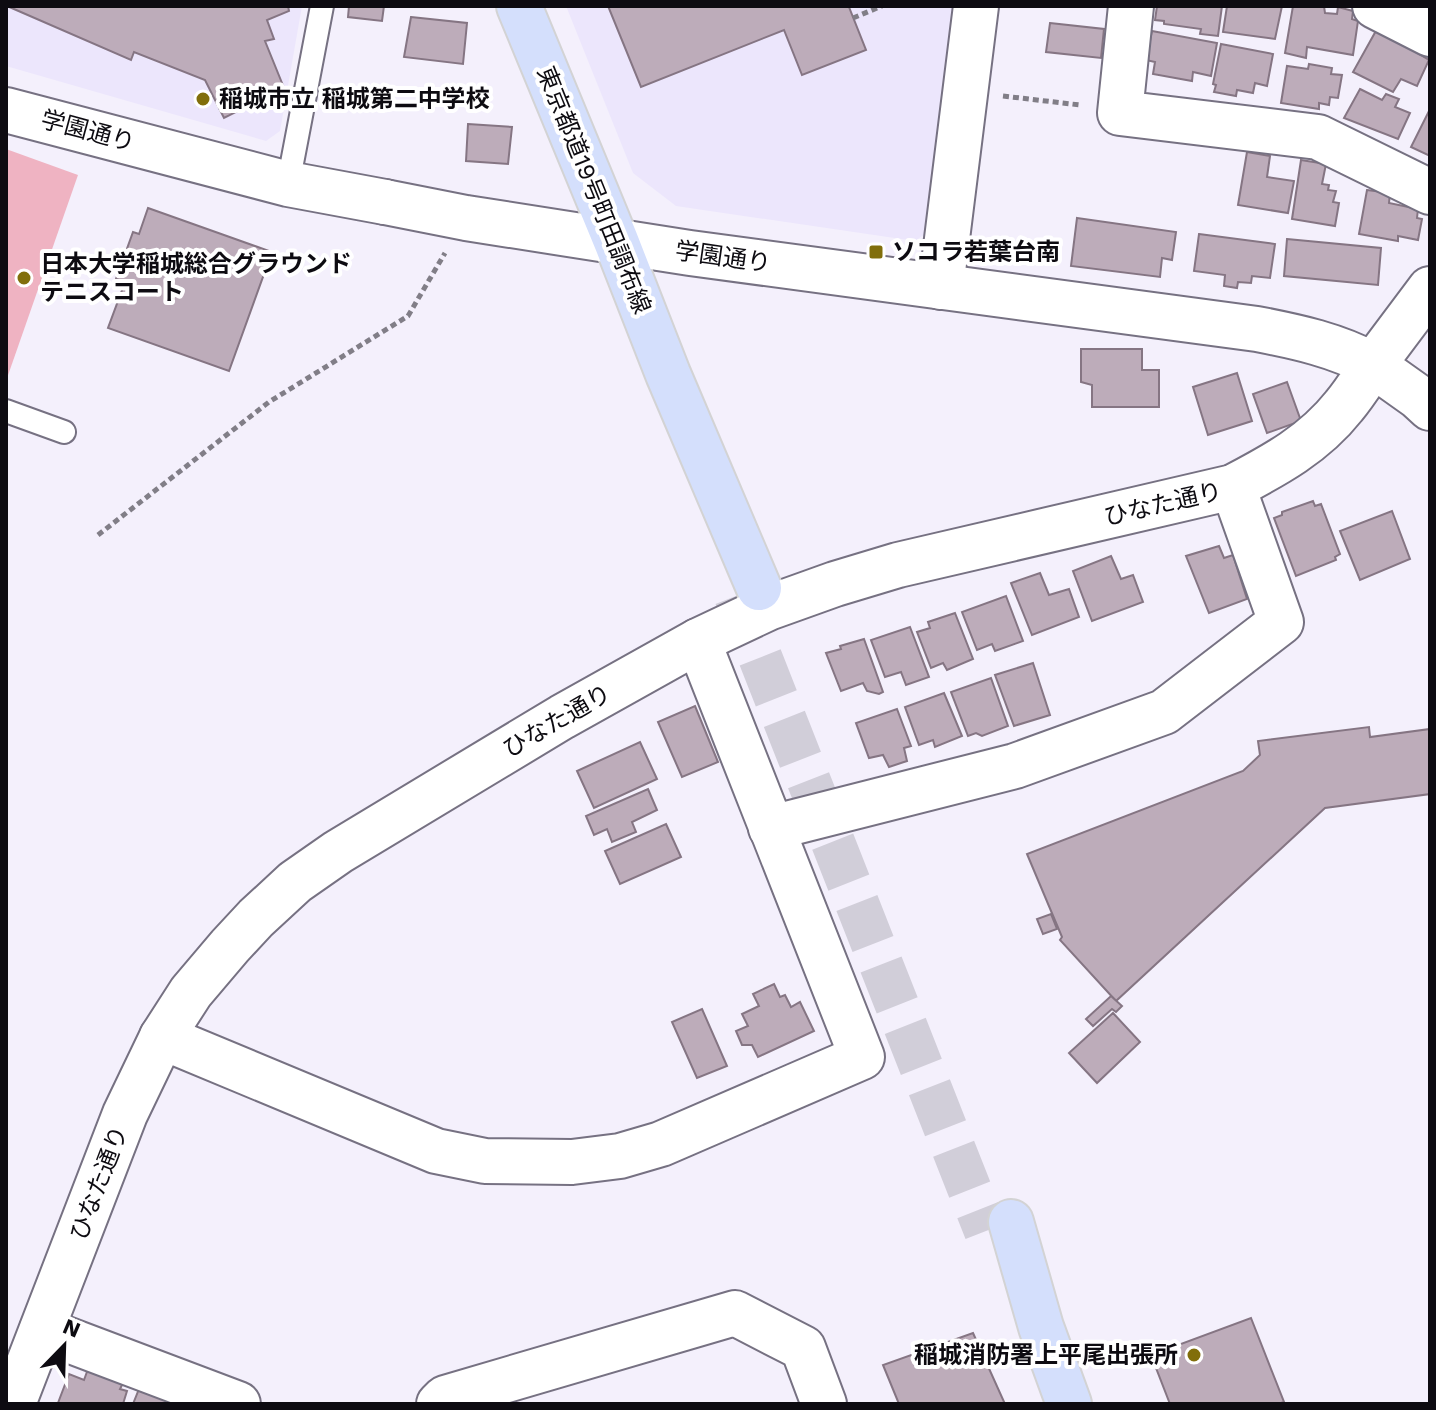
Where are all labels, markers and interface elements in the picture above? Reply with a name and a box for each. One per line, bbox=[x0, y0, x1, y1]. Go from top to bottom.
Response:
street label: 東京都道19号町田調布線 bbox=[532, 62, 656, 318]
place label: 稲城市立 稲城第二中学校 bbox=[219, 85, 490, 113]
marker: 稲城市立 稲城第二中学校 bbox=[194, 90, 212, 108]
street label: 学園通り bbox=[38, 105, 138, 157]
street label: 学園通り bbox=[674, 236, 772, 278]
place label: ソコラ若葉台南 bbox=[892, 238, 1060, 266]
marker: ソコラ若葉台南 bbox=[867, 243, 885, 261]
place label: 日本大学稲城総合グラウンド テニスコート bbox=[40, 250, 352, 306]
marker: 日本大学稲城総合グラウンド テニスコート bbox=[15, 269, 33, 287]
street label: ひなた通り bbox=[1101, 477, 1225, 531]
street label: ひなた通り bbox=[498, 679, 616, 763]
street label: ひなた通り bbox=[64, 1122, 134, 1244]
north arrow bbox=[24, 1306, 104, 1386]
text: N bbox=[59, 1313, 84, 1343]
place label: 稲城消防署上平尾出張所 bbox=[914, 1341, 1178, 1369]
marker: 稲城消防署上平尾出張所 bbox=[1185, 1346, 1203, 1364]

